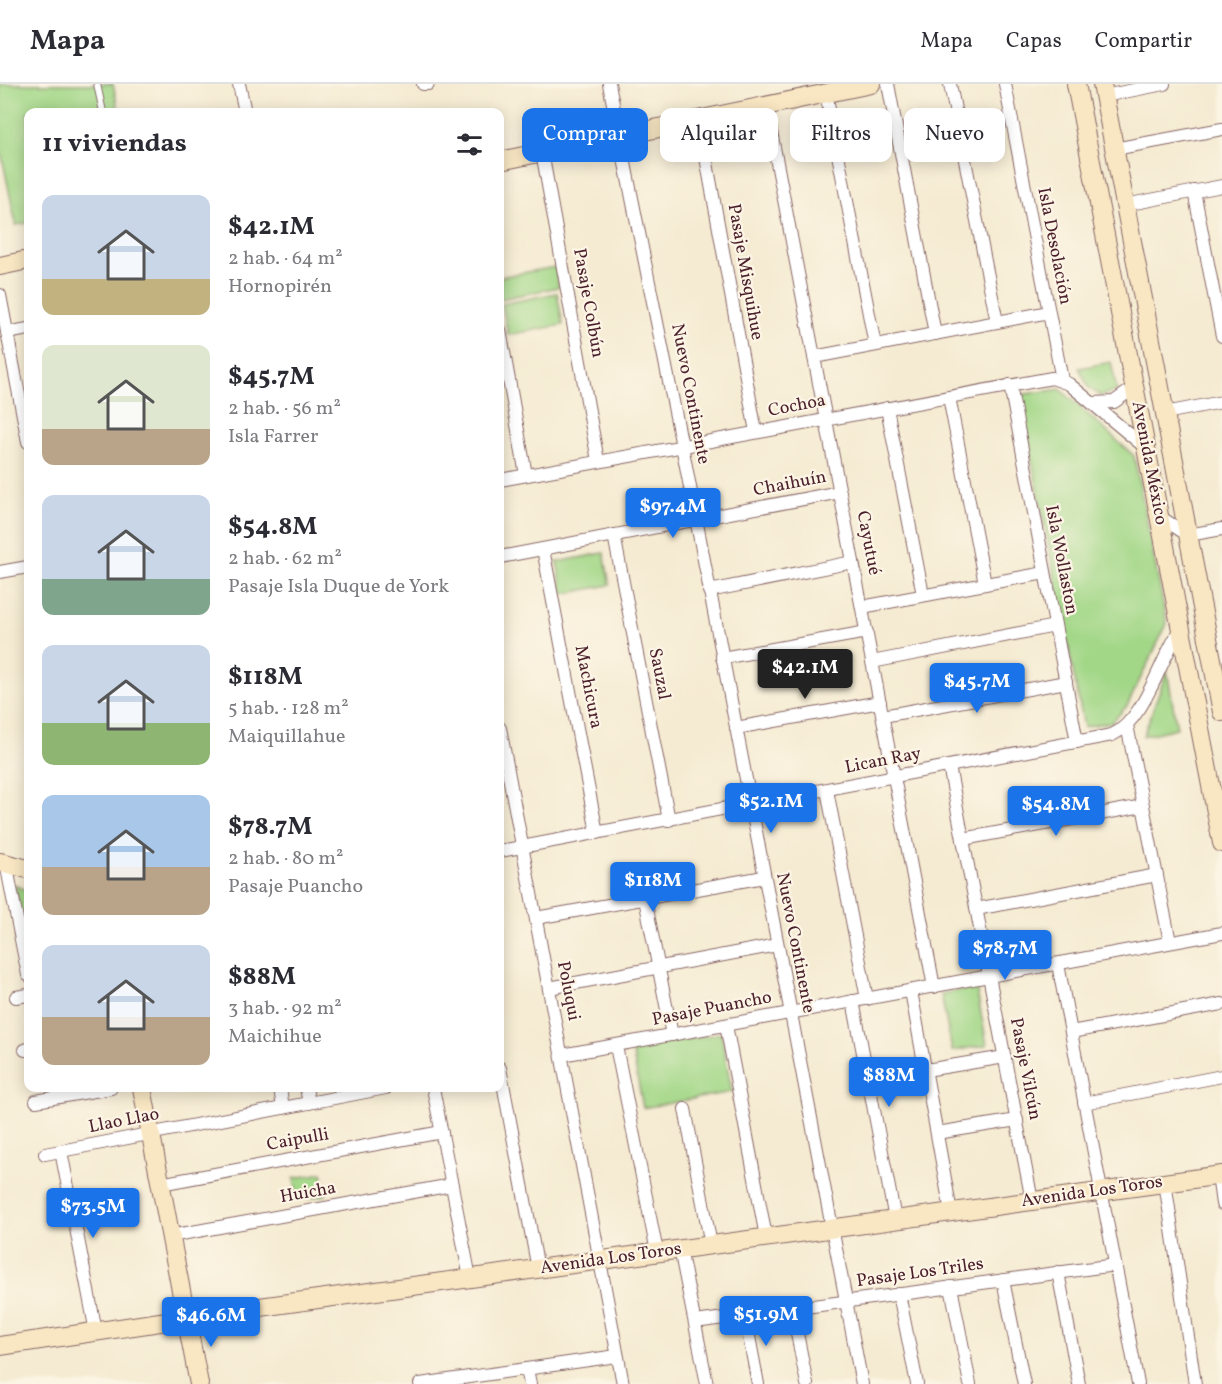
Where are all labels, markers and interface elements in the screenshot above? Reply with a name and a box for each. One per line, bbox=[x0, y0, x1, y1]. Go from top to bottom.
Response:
text: Mapa bbox=[30, 22, 105, 61]
text: Mapa bbox=[921, 27, 973, 56]
text: Capas bbox=[1006, 27, 1062, 56]
text: Compartir bbox=[1095, 27, 1192, 56]
chip: Comprar bbox=[522, 108, 648, 162]
chip: Alquilar bbox=[660, 108, 778, 162]
chip: Filtros bbox=[790, 108, 892, 162]
chip: Nuevo bbox=[904, 108, 1005, 162]
text: 11 viviendas bbox=[42, 126, 187, 162]
icon: filters bbox=[453, 128, 486, 161]
street label: Isla Desolación bbox=[1030, 185, 1078, 307]
street label: Pasaje Misquihue bbox=[721, 202, 769, 342]
text: $42.1M bbox=[228, 209, 315, 245]
icon: home bbox=[90, 219, 162, 291]
text: 2 hab. · 64 m² bbox=[228, 245, 343, 273]
street label: Pasaje Colbún bbox=[566, 246, 610, 360]
text: Hornopirén bbox=[228, 273, 332, 301]
street label: Nuevo Continente bbox=[664, 321, 716, 467]
text: $45.7M bbox=[228, 359, 315, 395]
icon: home bbox=[90, 369, 162, 441]
street label: Cochoa bbox=[766, 388, 828, 424]
text: 2 hab. · 56 m² bbox=[228, 395, 341, 423]
street label: Avenida México bbox=[1125, 399, 1173, 527]
text: Isla Farrer bbox=[228, 423, 318, 451]
street label: Chaihuín bbox=[751, 465, 829, 503]
pin: $97.4M bbox=[624, 488, 722, 539]
text: $97.4M bbox=[640, 493, 706, 521]
street label: Isla Wollaston bbox=[1038, 503, 1084, 617]
text: $54.8M bbox=[228, 509, 317, 545]
street label: Cayutué bbox=[850, 509, 886, 577]
icon: home bbox=[90, 519, 162, 591]
text: 2 hab. · 62 m² bbox=[228, 545, 342, 573]
text: Pasaje Isla Duque de York bbox=[228, 573, 449, 601]
street label: Machicura bbox=[568, 643, 608, 731]
street label: Sauzal bbox=[642, 646, 676, 702]
pin: $42.1M bbox=[756, 649, 854, 700]
text: $42.1M bbox=[772, 654, 838, 682]
text: $118M bbox=[228, 659, 303, 695]
pin: $45.7M bbox=[928, 663, 1026, 714]
text: $45.7M bbox=[944, 668, 1010, 696]
icon: home bbox=[90, 669, 162, 741]
text: 5 hab. · 128 m² bbox=[228, 695, 349, 723]
text: Maiquillahue bbox=[228, 723, 345, 751]
street label: Lican Ray bbox=[843, 741, 924, 781]
pin: $52.1M bbox=[722, 783, 820, 834]
pin: $54.8M bbox=[1007, 786, 1105, 837]
text: $52.1M bbox=[739, 788, 803, 816]
text: $54.8M bbox=[1022, 791, 1090, 819]
text: $78.7M bbox=[228, 809, 312, 845]
icon: home bbox=[90, 819, 162, 891]
text: 2 hab. · 80 m² bbox=[228, 845, 343, 873]
pin: $118M bbox=[611, 862, 695, 913]
text: $118M bbox=[624, 867, 682, 895]
street label: Nuevo Continente bbox=[769, 870, 821, 1016]
text: Pasaje Puancho bbox=[228, 873, 363, 901]
pin: $78.7M bbox=[956, 930, 1054, 981]
text: $78.7M bbox=[973, 935, 1037, 963]
text: $88M bbox=[228, 959, 296, 995]
street label: Poluqui bbox=[550, 959, 586, 1023]
icon: home bbox=[90, 969, 162, 1041]
street label: Pasaje Puancho bbox=[650, 985, 774, 1033]
text: 3 hab. · 92 m² bbox=[228, 995, 342, 1023]
street label: Pasaje Vilcún bbox=[1003, 1016, 1047, 1123]
text: Maichihue bbox=[228, 1023, 322, 1051]
pin: $88M bbox=[853, 1057, 925, 1108]
text: $88M bbox=[863, 1062, 915, 1090]
street label: Llao Llao bbox=[86, 1102, 162, 1140]
street label: Caipulli bbox=[265, 1122, 331, 1158]
street label: Avenida Los Toros bbox=[1020, 1170, 1164, 1214]
street label: Huicha bbox=[278, 1176, 338, 1210]
pin: $73.5M bbox=[44, 1188, 142, 1239]
text: $73.5M bbox=[60, 1193, 126, 1221]
street label: Avenida Los Toros bbox=[539, 1237, 683, 1281]
street label: Pasaje Los Triles bbox=[855, 1252, 985, 1294]
pin: $51.9M bbox=[717, 1296, 815, 1347]
pin: $46.6M bbox=[162, 1297, 260, 1348]
text: $51.9M bbox=[734, 1301, 798, 1329]
text: $46.6M bbox=[176, 1302, 246, 1330]

